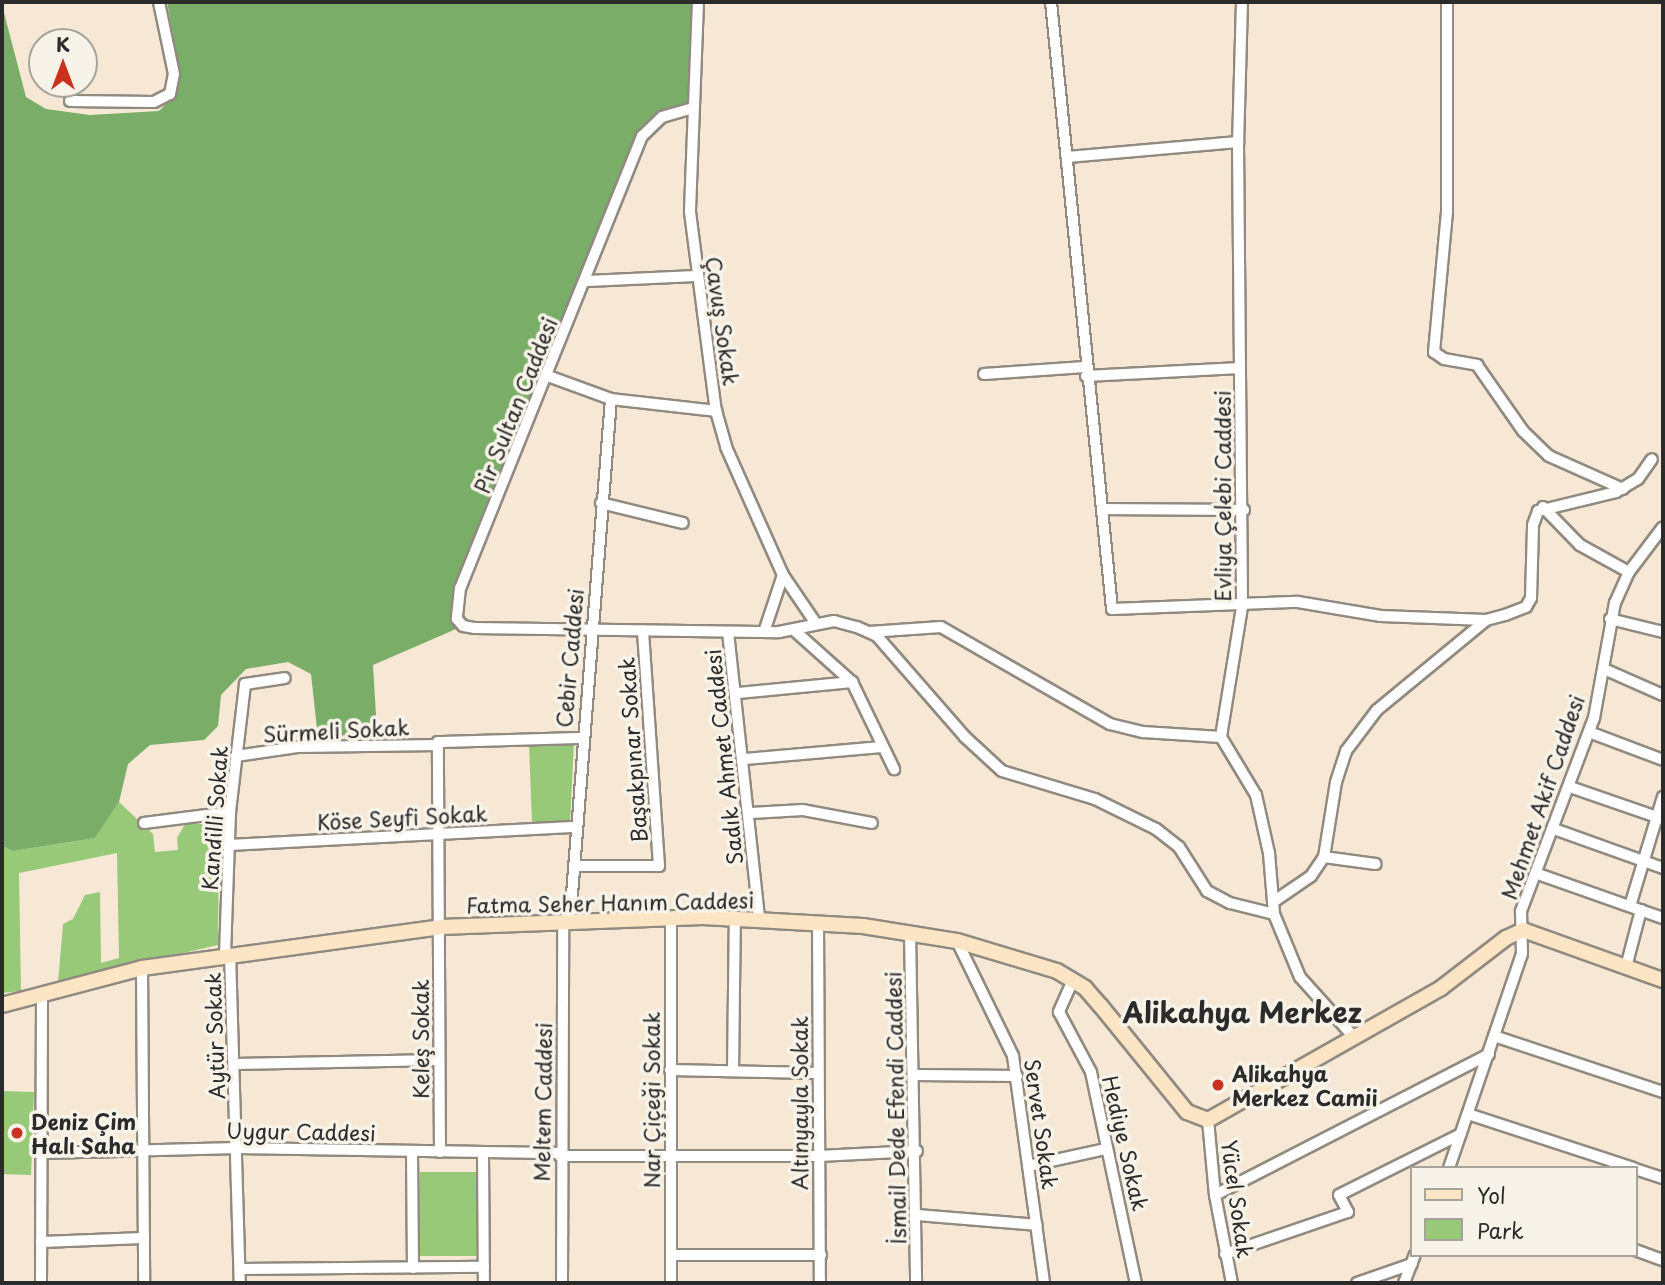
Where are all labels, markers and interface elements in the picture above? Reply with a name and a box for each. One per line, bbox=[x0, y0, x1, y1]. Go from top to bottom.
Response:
north arrow bbox=[28, 28, 98, 98]
text: K bbox=[56, 30, 70, 58]
street label: Çavuş Sokak bbox=[701, 255, 745, 387]
street label: Pir Sultan Caddesi bbox=[468, 314, 562, 496]
street label: Evliya Çelebi Caddesi bbox=[1209, 389, 1235, 603]
street label: Cebir Caddesi bbox=[550, 587, 588, 729]
street label: Sadık Ahmet Caddesi bbox=[699, 648, 747, 866]
street label: Başakpınar Sokak bbox=[613, 657, 651, 843]
street label: Mehmet Akif Caddesi bbox=[1495, 690, 1589, 904]
street label: Sürmeli Sokak bbox=[262, 714, 410, 746]
street label: Kandilli Sokak bbox=[196, 745, 232, 891]
street label: Köse Seyfi Sokak bbox=[316, 800, 488, 834]
street label: Fatma Seher Hanım Caddesi bbox=[466, 887, 754, 917]
street label: İsmail Dede Efendi Caddesi bbox=[880, 971, 910, 1245]
street label: Aytür Sokak bbox=[199, 972, 229, 1100]
street label: Keleş Sokak bbox=[407, 978, 433, 1100]
district label: Alikahya Merkez bbox=[1123, 995, 1361, 1029]
street label: Nar Çiçeği Sokak bbox=[638, 1011, 664, 1189]
street label: Altınyayla Sokak bbox=[786, 1015, 812, 1191]
street label: Meltem Caddesi bbox=[528, 1022, 556, 1182]
street label: Servet Sokak bbox=[1020, 1057, 1064, 1191]
place label: Alikahya Merkez Camii bbox=[1232, 1060, 1377, 1110]
street label: Hediye Sokak bbox=[1098, 1073, 1154, 1213]
marker: Alikahya Merkez Camii bbox=[1210, 1077, 1226, 1093]
place label: Deniz Çim Halı Saha bbox=[31, 1108, 138, 1158]
street label: Uygur Caddesi bbox=[227, 1117, 375, 1145]
marker: Deniz Çim Halı Saha bbox=[9, 1125, 25, 1141]
street label: Yücel Sokak bbox=[1217, 1137, 1259, 1261]
legend bbox=[1410, 1166, 1637, 1257]
text: Yol bbox=[1477, 1179, 1506, 1211]
text: Park bbox=[1477, 1214, 1524, 1246]

